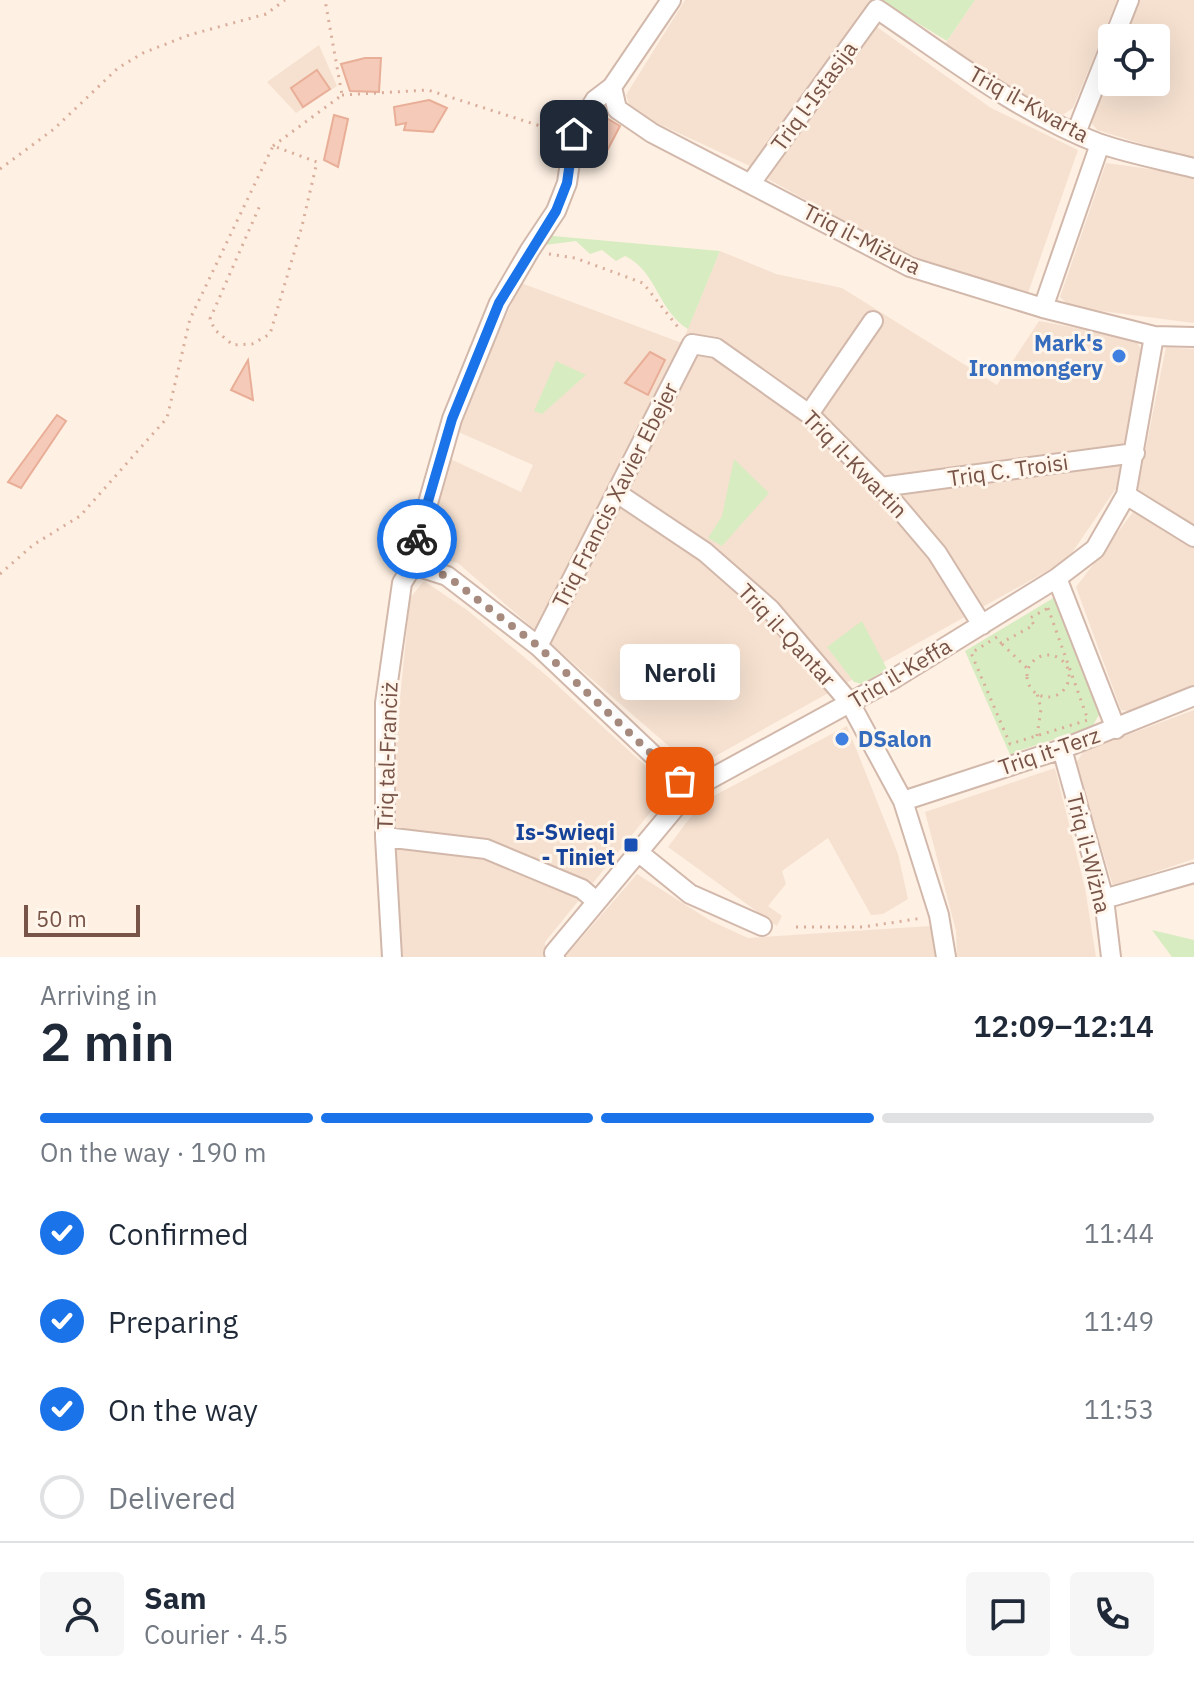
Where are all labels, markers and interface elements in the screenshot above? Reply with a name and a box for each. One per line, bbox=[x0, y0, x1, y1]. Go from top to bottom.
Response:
map controls bbox=[1098, 24, 1170, 96]
button: locate bbox=[1098, 24, 1170, 96]
street label: Triq l-Istasija bbox=[764, 35, 863, 157]
street label: Triq il-Kwarta bbox=[964, 59, 1095, 149]
pin bbox=[540, 100, 608, 168]
icon: home bbox=[552, 112, 596, 156]
street label: Triq il-Miżura bbox=[798, 196, 926, 281]
place label: Mark's Ironmongery bbox=[969, 328, 1103, 382]
marker: Mark's Ironmongery bbox=[1110, 347, 1128, 365]
street label: Triq Francis Xavier Ebejer bbox=[545, 377, 684, 613]
street label: Triq il-Kwartin bbox=[797, 404, 914, 524]
street label: Triq C. Troisi bbox=[946, 447, 1070, 492]
courier bbox=[377, 499, 457, 579]
icon: bike bbox=[395, 517, 439, 561]
street label: Triq il-Qantar bbox=[732, 577, 843, 692]
street label: Triq il-Keffa bbox=[843, 630, 957, 715]
callout: Neroli bbox=[620, 645, 740, 701]
text: Neroli bbox=[644, 655, 716, 689]
street label: Triq tal-Franċiż bbox=[369, 682, 404, 830]
street label: Triq it-Terz bbox=[994, 720, 1103, 781]
place label: DSalon bbox=[858, 724, 932, 753]
marker: DSalon bbox=[833, 730, 851, 748]
pin bbox=[646, 747, 714, 815]
icon: bag bbox=[658, 759, 702, 803]
street label: Triq il-Wiżna bbox=[1061, 790, 1118, 916]
place label: Is-Swieqi - Tiniet bbox=[516, 817, 615, 871]
marker: Is-Swieqi - Tiniet bbox=[622, 836, 640, 854]
scale bar bbox=[24, 901, 140, 937]
text: 50 m bbox=[36, 904, 87, 933]
text: Arriving in bbox=[40, 978, 157, 1012]
text: 12:09–12:14 bbox=[973, 1006, 1154, 1045]
text: 2 min bbox=[40, 1008, 175, 1075]
text: On the way · 190 m bbox=[40, 1135, 266, 1169]
icon: check bbox=[40, 1211, 84, 1255]
text: Confirmed bbox=[108, 1214, 249, 1253]
text: 11:44 bbox=[1084, 1216, 1154, 1250]
icon: check bbox=[40, 1299, 84, 1343]
text: Preparing bbox=[108, 1302, 238, 1341]
text: 11:49 bbox=[1084, 1304, 1154, 1338]
icon: check bbox=[40, 1387, 84, 1431]
text: On the way bbox=[108, 1390, 258, 1429]
text: 11:53 bbox=[1084, 1392, 1154, 1426]
text: Delivered bbox=[108, 1478, 236, 1517]
button: person bbox=[40, 1572, 124, 1656]
button: chat bbox=[966, 1572, 1050, 1656]
button: phone bbox=[1070, 1572, 1154, 1656]
text: Sam bbox=[144, 1578, 207, 1617]
text: Courier · 4.5 bbox=[144, 1617, 288, 1651]

